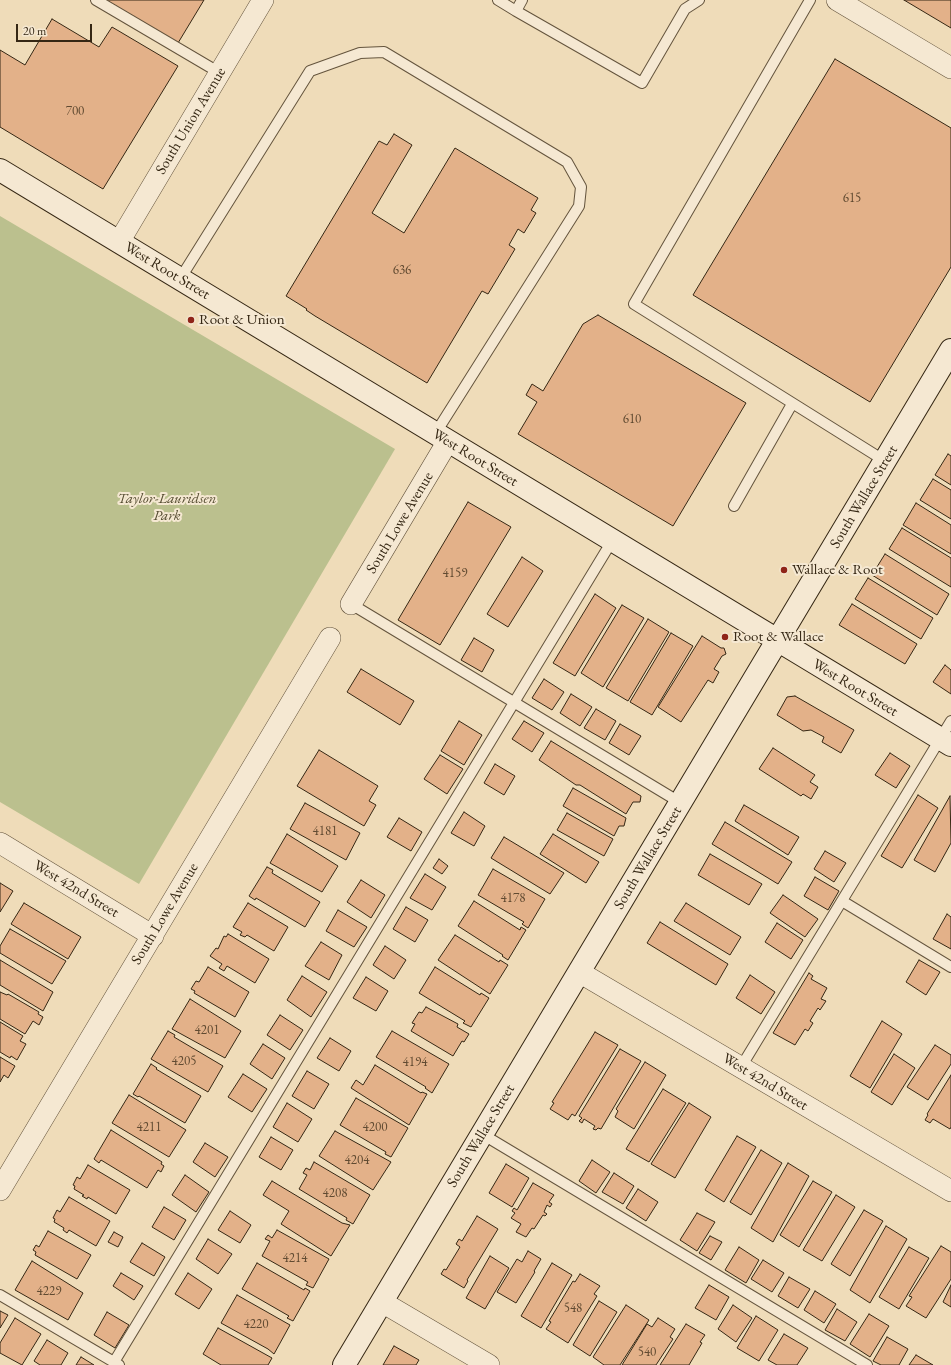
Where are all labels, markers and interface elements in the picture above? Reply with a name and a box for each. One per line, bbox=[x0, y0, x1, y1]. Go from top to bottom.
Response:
scale bar bbox=[18, 16, 94, 42]
text: 20 m bbox=[23, 23, 46, 39]
street label: South Union Avenue bbox=[152, 64, 230, 178]
house number: 700 bbox=[66, 103, 84, 119]
house number: 615 bbox=[843, 190, 861, 206]
street label: West Root Street bbox=[121, 238, 213, 304]
house number: 636 bbox=[393, 262, 411, 278]
place label: Root & Union bbox=[199, 311, 285, 329]
marker: Root & Union bbox=[186, 315, 196, 325]
house number: 610 bbox=[623, 411, 641, 427]
street label: West Root Street bbox=[429, 425, 521, 491]
street label: South Wallace Street bbox=[826, 442, 902, 552]
street label: South Lowe Avenue bbox=[363, 469, 437, 577]
park label: Taylor-Lauridsen Park bbox=[118, 490, 216, 525]
place label: Wallace & Root bbox=[792, 561, 883, 579]
house number: 4159 bbox=[443, 565, 467, 581]
marker: Wallace & Root bbox=[779, 565, 789, 575]
place label: Root & Wallace bbox=[733, 628, 824, 646]
marker: Root & Wallace bbox=[720, 632, 730, 642]
street label: West Root Street bbox=[809, 655, 901, 721]
street label: South Wallace Street bbox=[610, 803, 686, 913]
house number: 4181 bbox=[313, 823, 337, 839]
street label: West 42nd Street bbox=[30, 856, 122, 922]
street label: South Lowe Avenue bbox=[128, 860, 202, 968]
house number: 4178 bbox=[501, 890, 525, 906]
house number: 4201 bbox=[195, 1022, 219, 1038]
street label: West 42nd Street bbox=[719, 1049, 811, 1115]
house number: 4205 bbox=[172, 1053, 196, 1069]
house number: 4194 bbox=[403, 1054, 427, 1070]
street label: South Wallace Street bbox=[443, 1081, 519, 1191]
house number: 4211 bbox=[137, 1119, 161, 1135]
house number: 4200 bbox=[363, 1119, 387, 1135]
house number: 4204 bbox=[345, 1152, 369, 1168]
house number: 4208 bbox=[323, 1185, 347, 1201]
house number: 4214 bbox=[283, 1250, 307, 1266]
house number: 4229 bbox=[37, 1283, 61, 1299]
house number: 548 bbox=[564, 1300, 582, 1316]
house number: 4220 bbox=[244, 1316, 268, 1332]
house number: 540 bbox=[638, 1344, 656, 1360]

